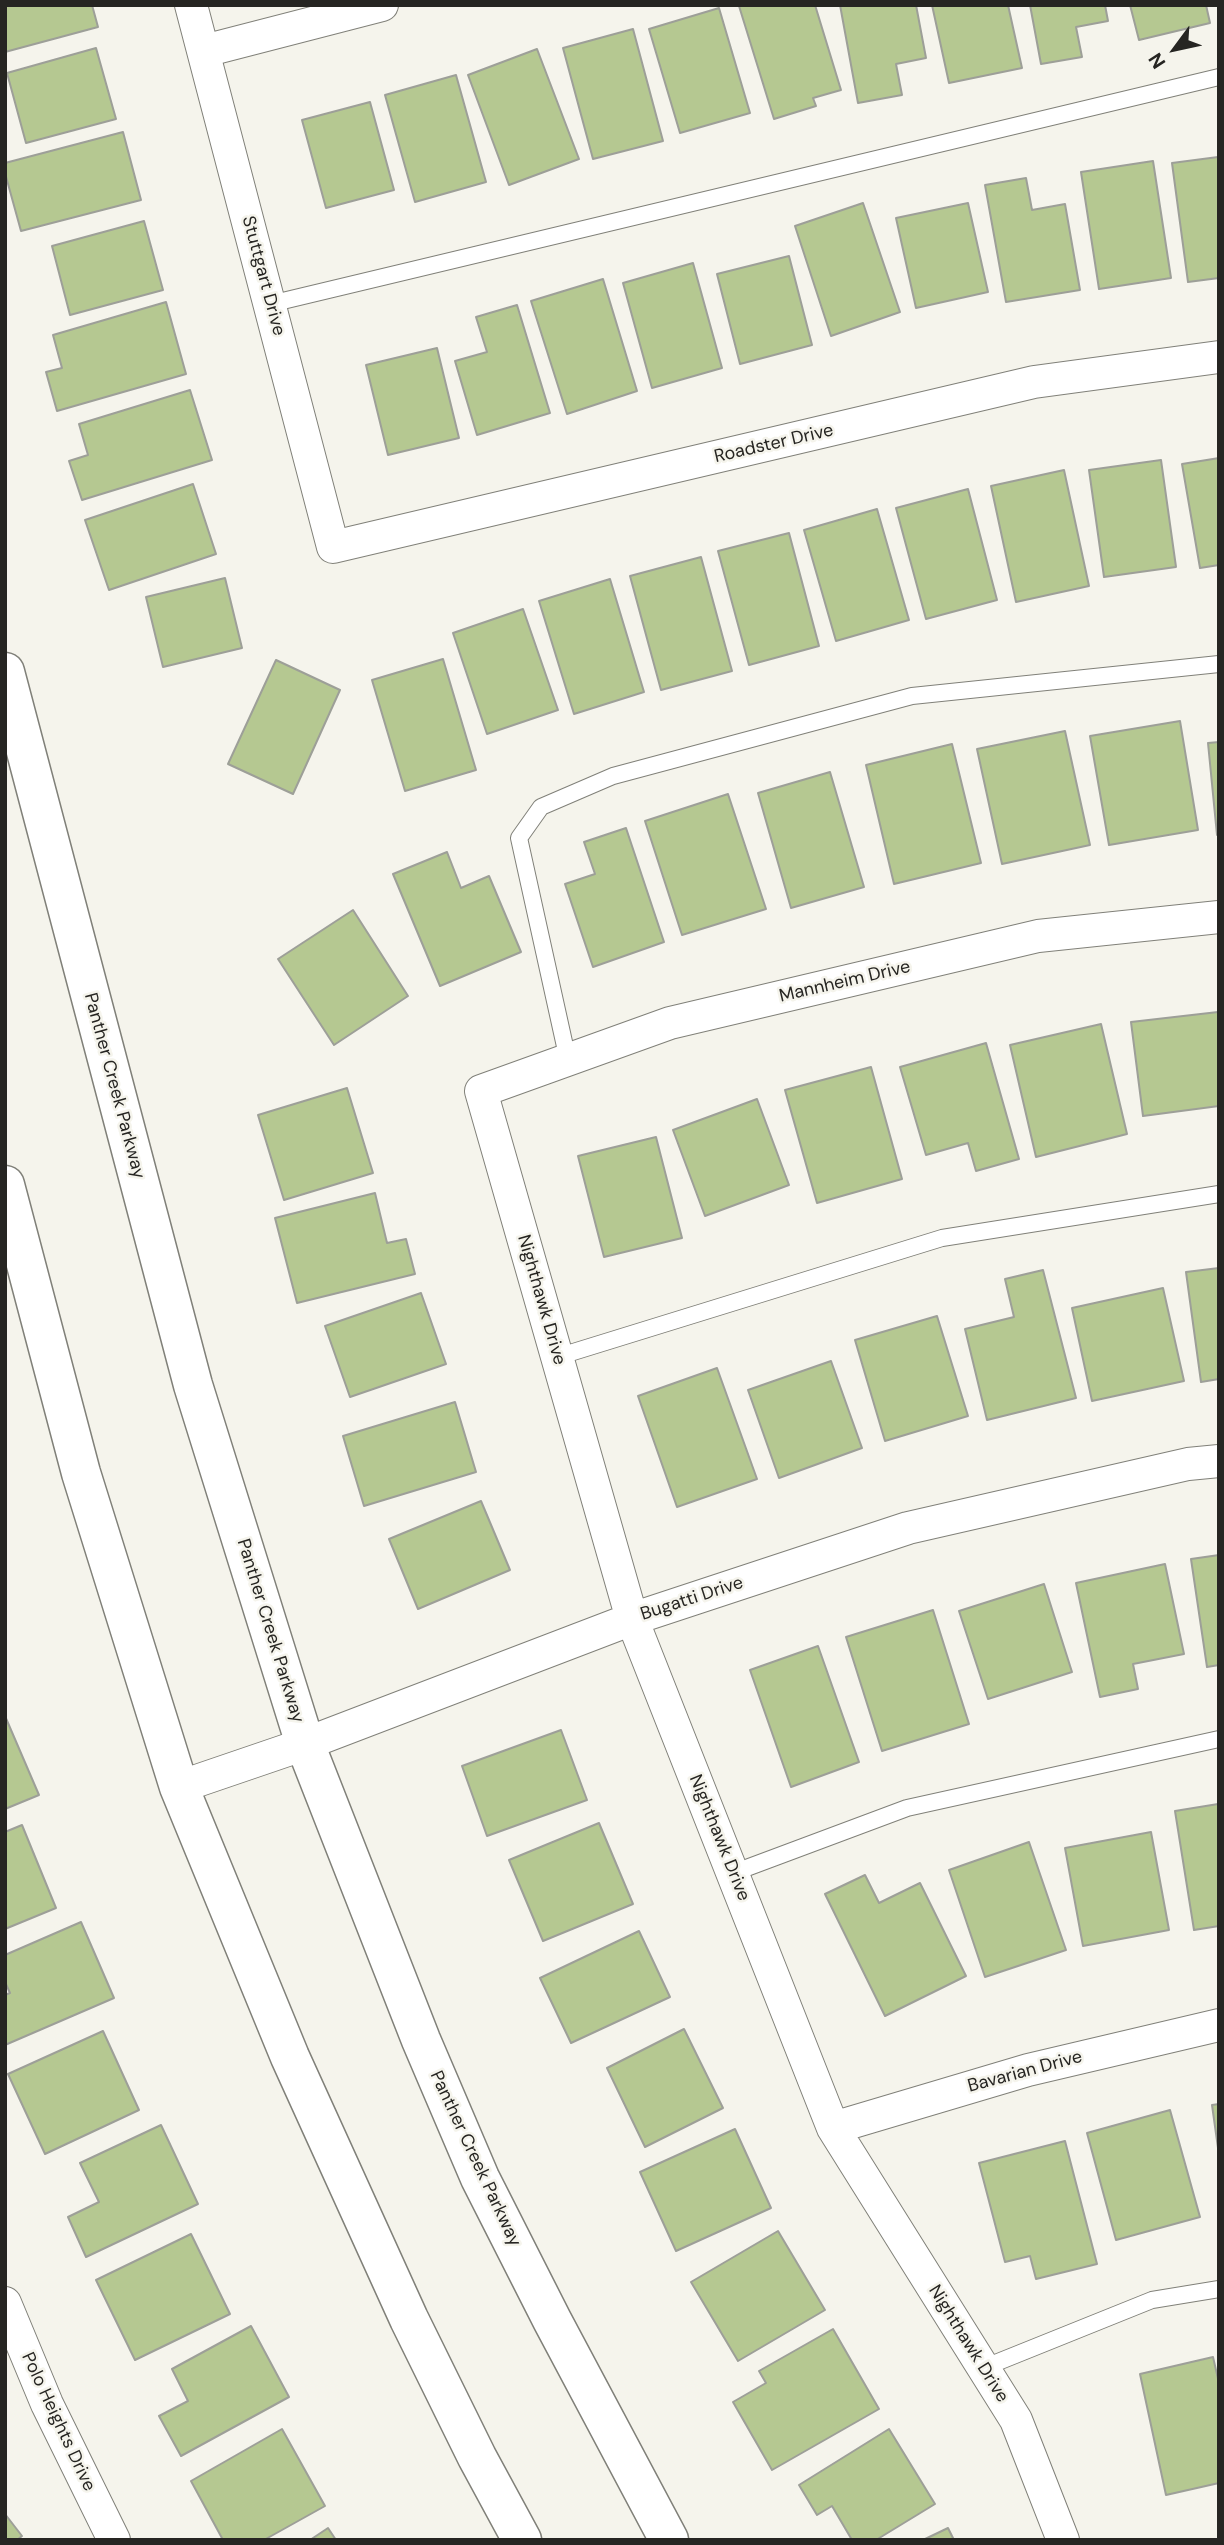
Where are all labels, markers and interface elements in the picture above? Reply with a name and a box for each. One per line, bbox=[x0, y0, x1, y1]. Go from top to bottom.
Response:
north arrow bbox=[1140, 14, 1210, 84]
text: N bbox=[1143, 48, 1171, 73]
street label: Stuttgart Drive bbox=[237, 214, 289, 338]
street label: Roadster Drive bbox=[712, 420, 836, 468]
street label: Mannheim Drive bbox=[777, 956, 913, 1008]
street label: Panther Creek Parkway bbox=[79, 991, 149, 1181]
street label: Nighthawk Drive bbox=[512, 1232, 570, 1368]
street label: Panther Creek Parkway bbox=[232, 1536, 308, 1726]
street label: Bugatti Drive bbox=[638, 1572, 746, 1626]
street label: Nighthawk Drive bbox=[684, 1772, 754, 1904]
street label: Bavarian Drive bbox=[965, 2046, 1085, 2098]
street label: Panther Creek Parkway bbox=[425, 2068, 525, 2250]
street label: Nighthawk Drive bbox=[923, 2281, 1013, 2407]
street label: Polo Heights Drive bbox=[16, 2349, 100, 2495]

